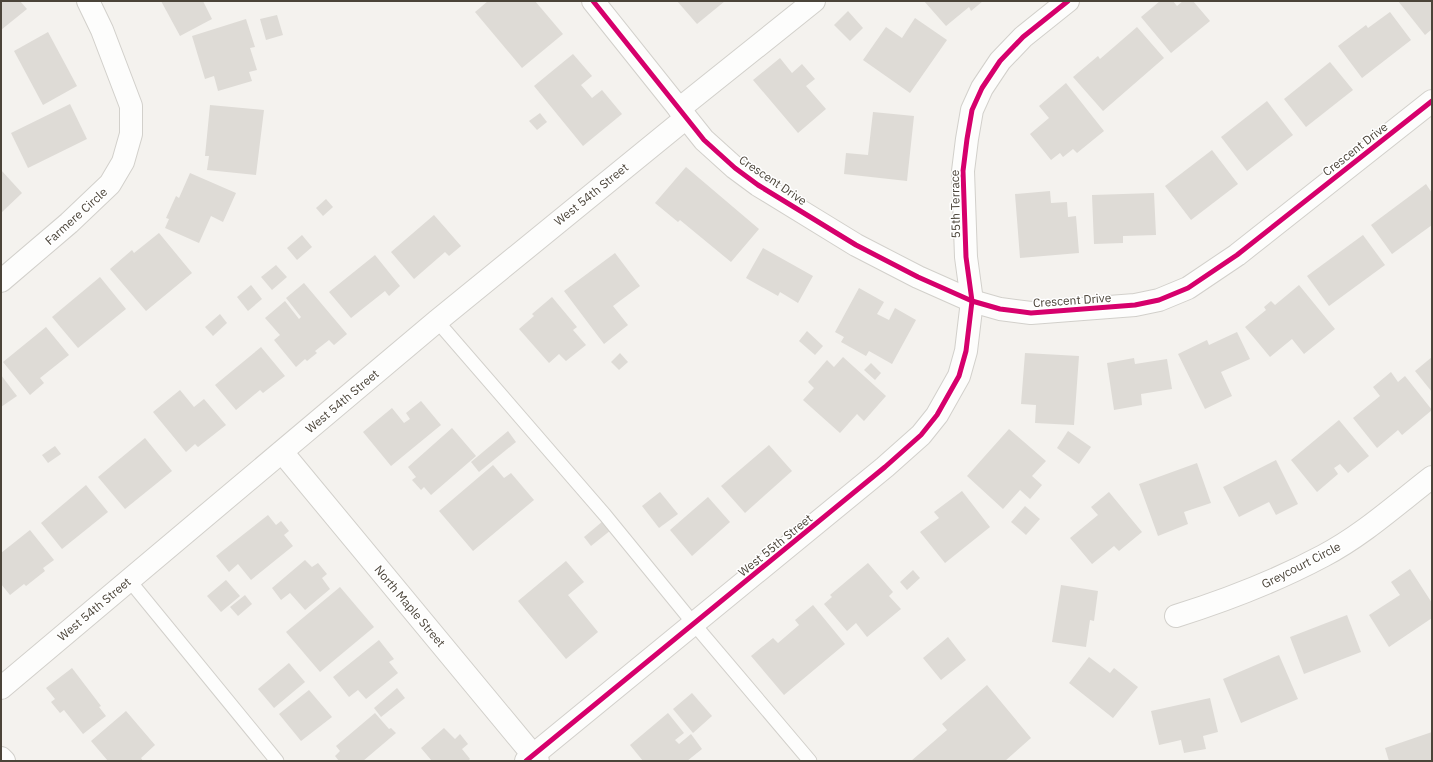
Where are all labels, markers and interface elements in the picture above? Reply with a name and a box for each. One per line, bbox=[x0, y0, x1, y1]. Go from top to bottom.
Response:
street label: Crescent Drive bbox=[1319, 119, 1391, 179]
street label: Crescent Drive bbox=[736, 152, 810, 208]
street label: West 54th Street bbox=[551, 160, 631, 228]
street label: 55th Terrace bbox=[947, 169, 963, 238]
street label: Farmere Circle bbox=[42, 184, 111, 248]
street label: Crescent Drive bbox=[1032, 290, 1112, 310]
street label: West 54th Street bbox=[302, 366, 382, 436]
street label: West 55th Street bbox=[735, 511, 815, 579]
street label: Greycourt Circle bbox=[1259, 538, 1343, 591]
street label: North Maple Street bbox=[371, 562, 449, 650]
street label: West 54th Street bbox=[54, 574, 134, 644]

